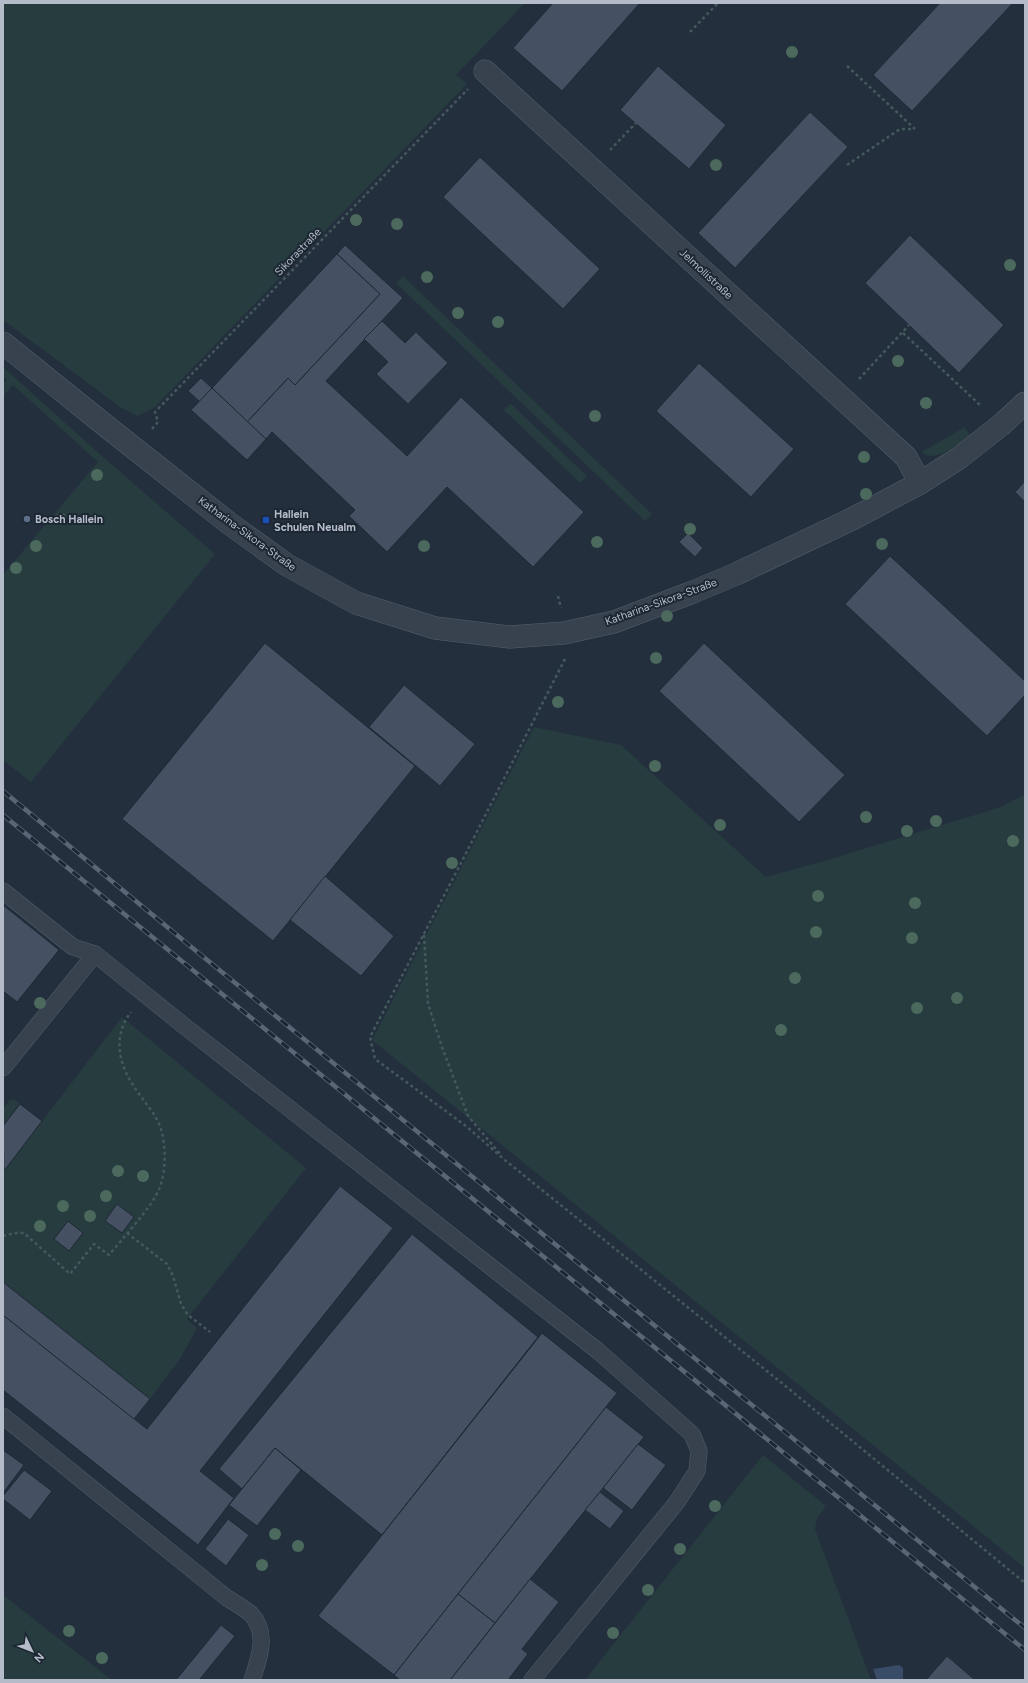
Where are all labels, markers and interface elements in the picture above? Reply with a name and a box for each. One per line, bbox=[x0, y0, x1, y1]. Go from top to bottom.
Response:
street label: Sikorastraße bbox=[272, 226, 324, 278]
street label: Jelmollistraße bbox=[677, 246, 735, 302]
street label: Katharina-Sikora-Straße bbox=[195, 494, 299, 574]
place label: Hallein Schulen Neualm bbox=[274, 508, 356, 534]
place label: Bosch Hallein bbox=[35, 513, 103, 526]
marker: Bosch Hallein bbox=[22, 514, 32, 524]
marker: Hallein Schulen Neualm bbox=[261, 515, 271, 525]
street label: Katharina-Sikora-Straße bbox=[603, 576, 719, 628]
north arrow bbox=[12, 1631, 52, 1671]
text: N bbox=[31, 1650, 47, 1665]

